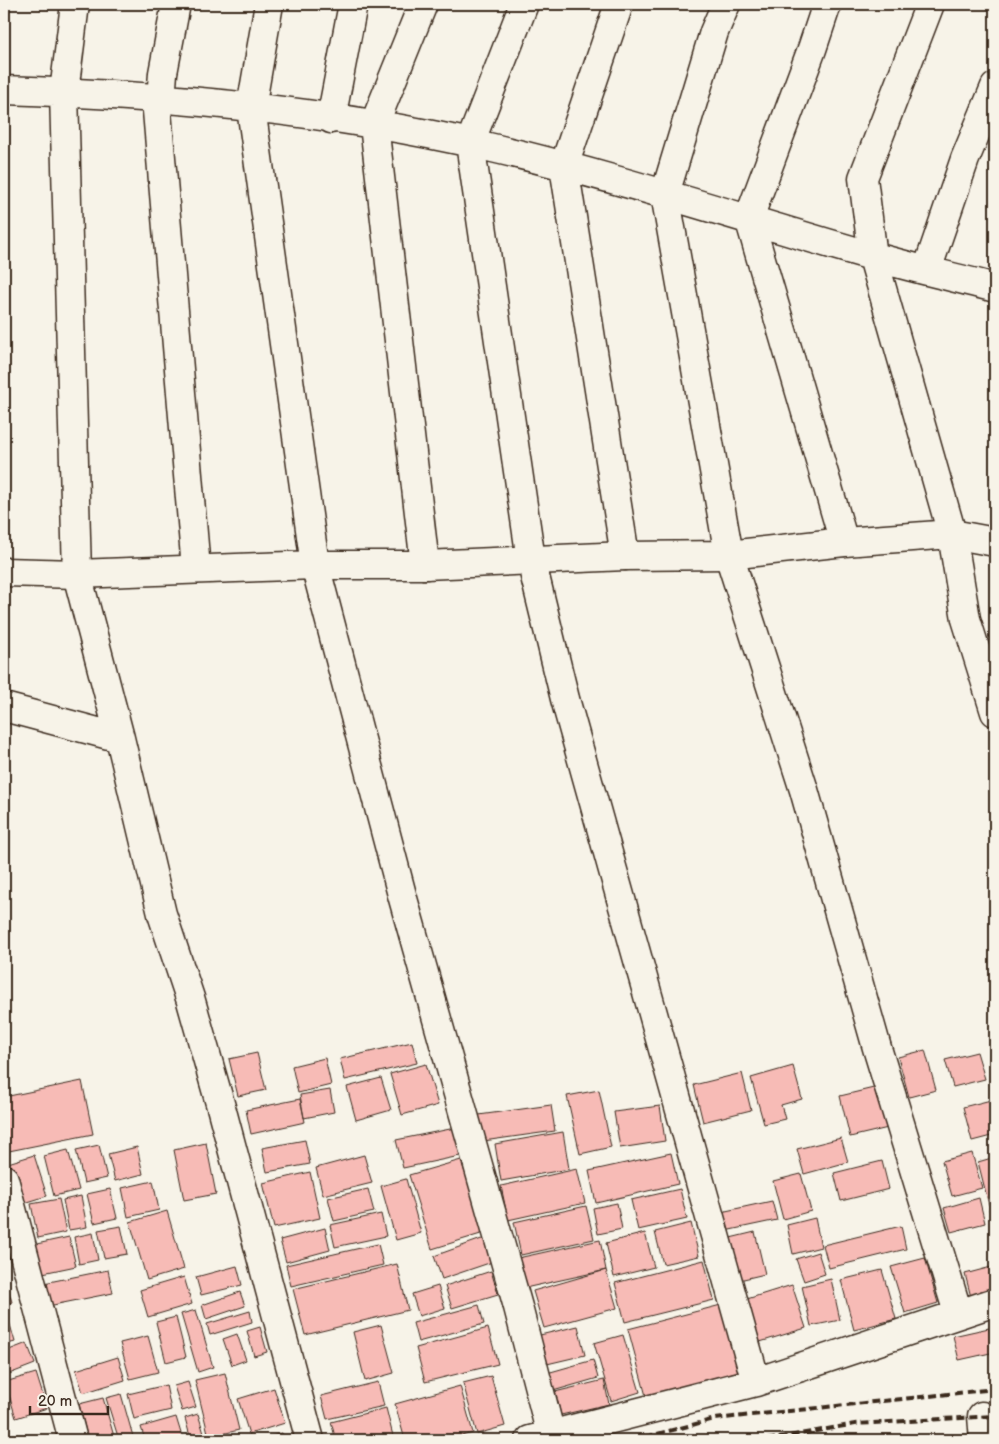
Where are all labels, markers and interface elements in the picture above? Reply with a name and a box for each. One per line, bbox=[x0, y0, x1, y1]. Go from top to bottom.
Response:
scale bar bbox=[30, 1384, 108, 1416]
text: 20 m bbox=[38, 1392, 72, 1411]

